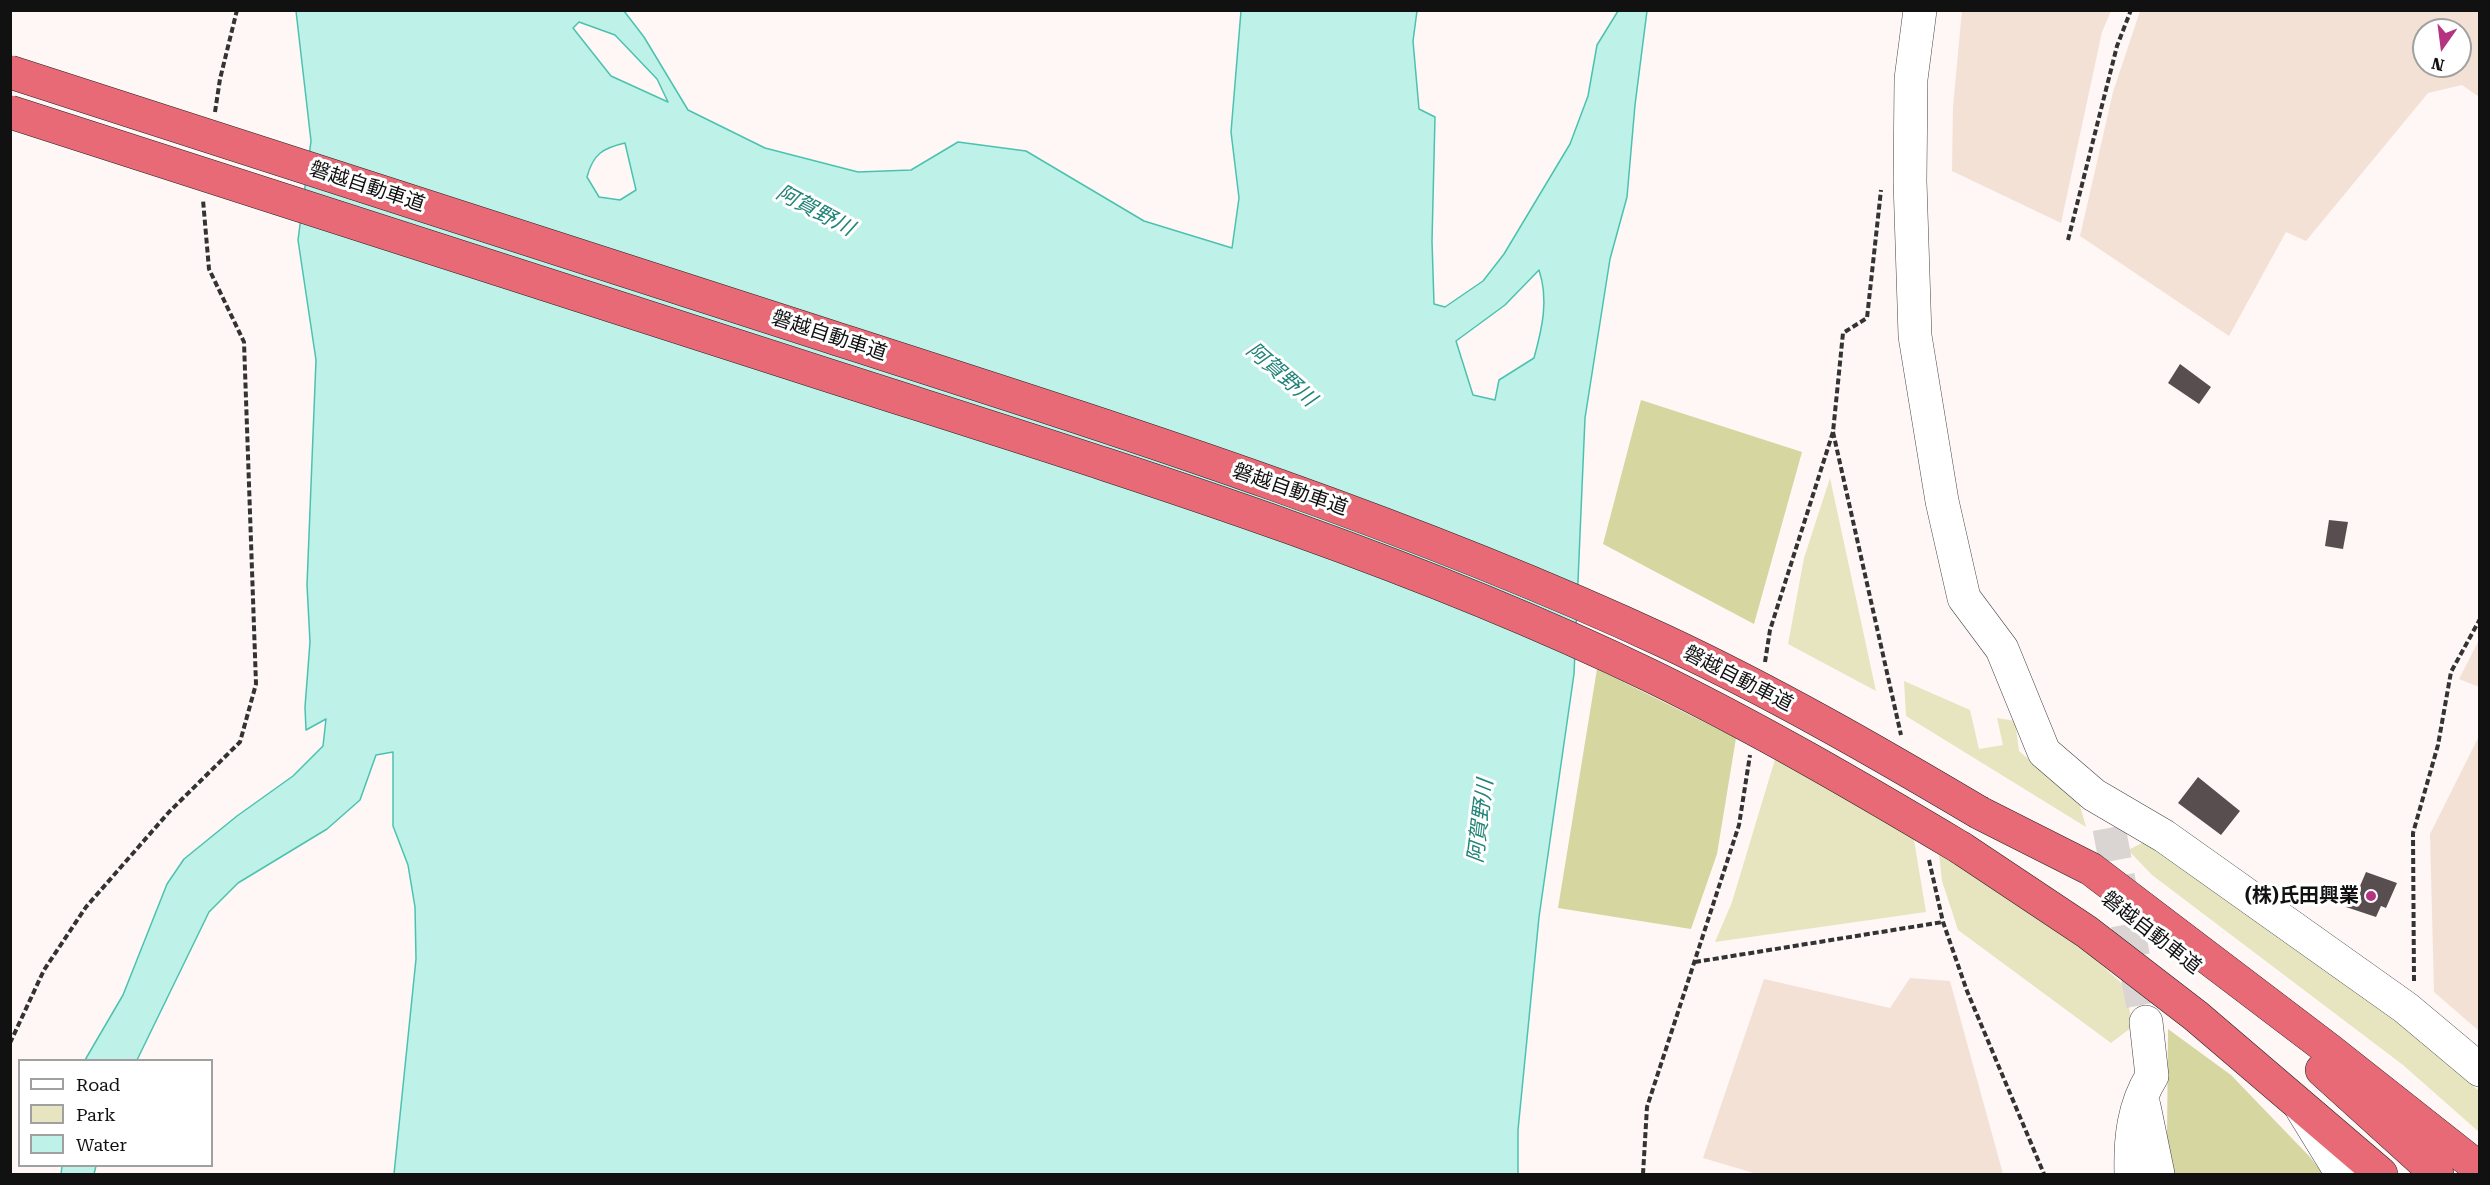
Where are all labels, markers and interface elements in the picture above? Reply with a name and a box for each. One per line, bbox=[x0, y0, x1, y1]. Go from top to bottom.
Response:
north arrow bbox=[2412, 18, 2472, 78]
text: N bbox=[2430, 53, 2446, 75]
street label: 磐越自動車道 bbox=[306, 157, 428, 217]
water label: 阿賀野川 bbox=[772, 180, 858, 242]
street label: 磐越自動車道 bbox=[768, 306, 890, 366]
water label: 阿賀野川 bbox=[1241, 338, 1321, 412]
street label: 磐越自動車道 bbox=[1229, 459, 1351, 521]
street label: 磐越自動車道 bbox=[1679, 641, 1797, 717]
water label: 阿賀野川 bbox=[1463, 778, 1499, 864]
place label: (株)氏田興業 bbox=[2245, 884, 2359, 908]
street label: 磐越自動車道 bbox=[2096, 887, 2206, 979]
marker: (株)氏田興業 bbox=[2364, 889, 2378, 903]
legend bbox=[18, 1059, 213, 1167]
text: Road bbox=[76, 1074, 120, 1095]
text: Park bbox=[76, 1104, 116, 1125]
text: Water bbox=[76, 1134, 127, 1155]

